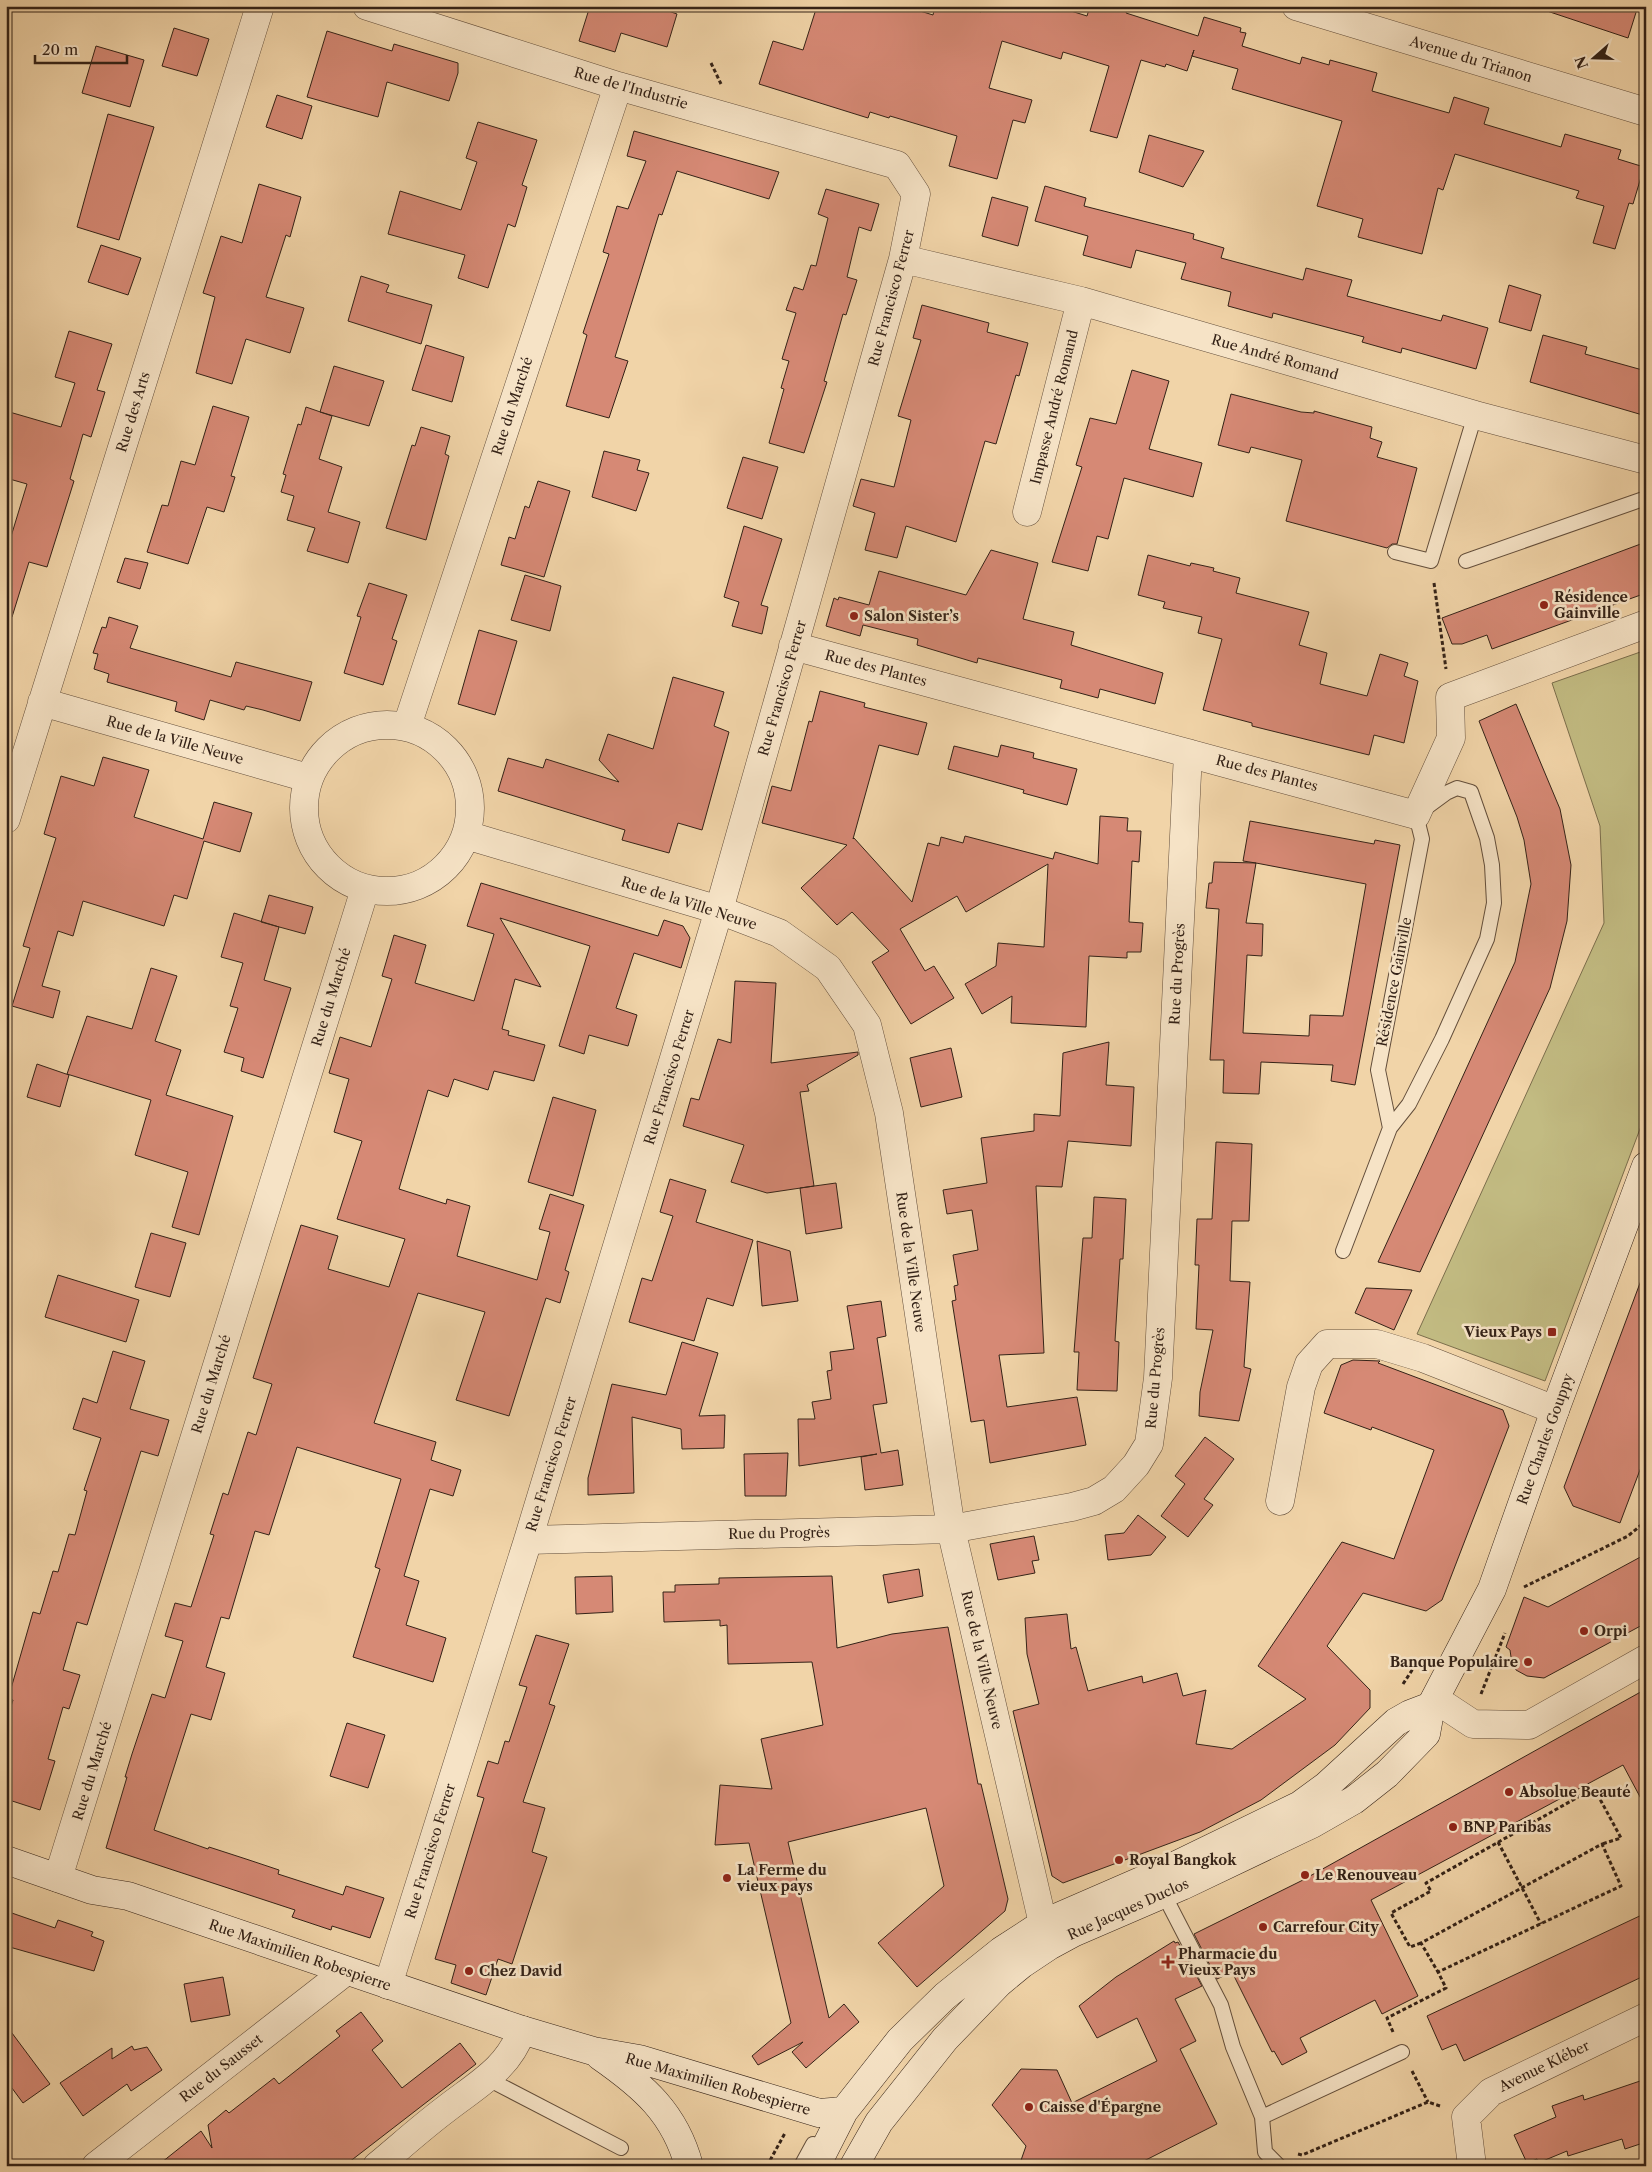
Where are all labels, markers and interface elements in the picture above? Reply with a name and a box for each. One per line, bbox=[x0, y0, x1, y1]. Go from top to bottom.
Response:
street label: Avenue du Trianon bbox=[1407, 31, 1535, 86]
scale bar bbox=[35, 32, 128, 64]
north arrow bbox=[1570, 32, 1620, 82]
text: 20 m bbox=[42, 40, 78, 59]
text: N bbox=[1571, 54, 1592, 71]
street label: Rue de l'Industrie bbox=[572, 63, 690, 113]
street label: Rue Francisco Ferrer bbox=[864, 228, 918, 368]
street label: Impasse André Romand bbox=[1026, 327, 1082, 486]
street label: Rue André Romand bbox=[1209, 330, 1341, 384]
street label: Rue du Marché bbox=[488, 354, 536, 457]
street label: Rue des Arts bbox=[112, 370, 154, 454]
place label: Résidence Gainville bbox=[1554, 588, 1628, 622]
marker: Résidence Gainville bbox=[1538, 599, 1550, 611]
place label: Salon Sister’s bbox=[864, 607, 959, 625]
marker: Salon Sister’s bbox=[848, 610, 860, 622]
street label: Rue Francisco Ferrer bbox=[754, 618, 810, 758]
street label: Rue des Plantes bbox=[823, 646, 929, 690]
street label: Rue de la Ville Neuve bbox=[104, 712, 246, 768]
street label: Rue des Plantes bbox=[1214, 751, 1320, 795]
street label: Rue de la Ville Neuve bbox=[619, 873, 759, 934]
street label: Résidence Gainville bbox=[1373, 915, 1415, 1048]
street label: Rue du Progrès bbox=[1165, 923, 1189, 1025]
street label: Rue du Marché bbox=[307, 945, 355, 1049]
street label: Rue Francisco Ferrer bbox=[640, 1007, 698, 1147]
street label: Rue de la Ville Neuve bbox=[892, 1190, 930, 1334]
place label: Vieux Pays bbox=[1463, 1323, 1542, 1341]
street label: Rue du Progrès bbox=[1142, 1326, 1168, 1430]
marker: Vieux Pays bbox=[1546, 1326, 1558, 1338]
street label: Rue du Marché bbox=[187, 1332, 235, 1436]
street label: Rue Charles Gouppy bbox=[1513, 1371, 1577, 1507]
street label: Rue Francisco Ferrer bbox=[522, 1394, 580, 1534]
street label: Rue du Progrès bbox=[728, 1523, 830, 1543]
street label: Rue de la Ville Neuve bbox=[957, 1589, 1007, 1731]
place label: Orpi bbox=[1594, 1622, 1627, 1640]
marker: Orpi bbox=[1578, 1625, 1590, 1637]
place label: Banque Populaire bbox=[1390, 1653, 1518, 1671]
marker: Banque Populaire bbox=[1522, 1656, 1534, 1668]
street label: Rue du Marché bbox=[68, 1719, 116, 1823]
street label: Rue Francisco Ferrer bbox=[401, 1781, 459, 1921]
place label: Absolue Beauté bbox=[1518, 1783, 1631, 1801]
marker: Absolue Beauté bbox=[1503, 1786, 1515, 1798]
place label: BNP Paribas bbox=[1463, 1818, 1551, 1836]
marker: BNP Paribas bbox=[1447, 1821, 1459, 1833]
place label: Royal Bangkok bbox=[1129, 1851, 1237, 1869]
marker: Royal Bangkok bbox=[1113, 1854, 1125, 1866]
place label: La Ferme du vieux pays bbox=[736, 1861, 827, 1895]
place label: Le Renouveau bbox=[1315, 1866, 1417, 1884]
marker: Le Renouveau bbox=[1299, 1869, 1311, 1881]
marker: La Ferme du vieux pays bbox=[721, 1872, 733, 1884]
street label: Rue Jacques Duclos bbox=[1065, 1874, 1191, 1944]
street label: Rue Maximilien Robespierre bbox=[206, 1915, 394, 1995]
place label: Carrefour City bbox=[1273, 1918, 1379, 1936]
marker: Carrefour City bbox=[1257, 1921, 1269, 1933]
place label: Pharmacie du Vieux Pays bbox=[1177, 1945, 1277, 1979]
marker: Pharmacie du Vieux Pays bbox=[1162, 1956, 1174, 1968]
place label: Chez David bbox=[479, 1962, 563, 1980]
marker: Chez David bbox=[463, 1965, 475, 1977]
street label: Rue du Sausset bbox=[176, 2030, 266, 2106]
street label: Avenue Kléber bbox=[1495, 2036, 1592, 2096]
street label: Rue Maximilien Robespierre bbox=[623, 2049, 813, 2119]
place label: Caisse d'Épargne bbox=[1039, 2097, 1161, 2116]
marker: Caisse d'Épargne bbox=[1023, 2101, 1035, 2113]

